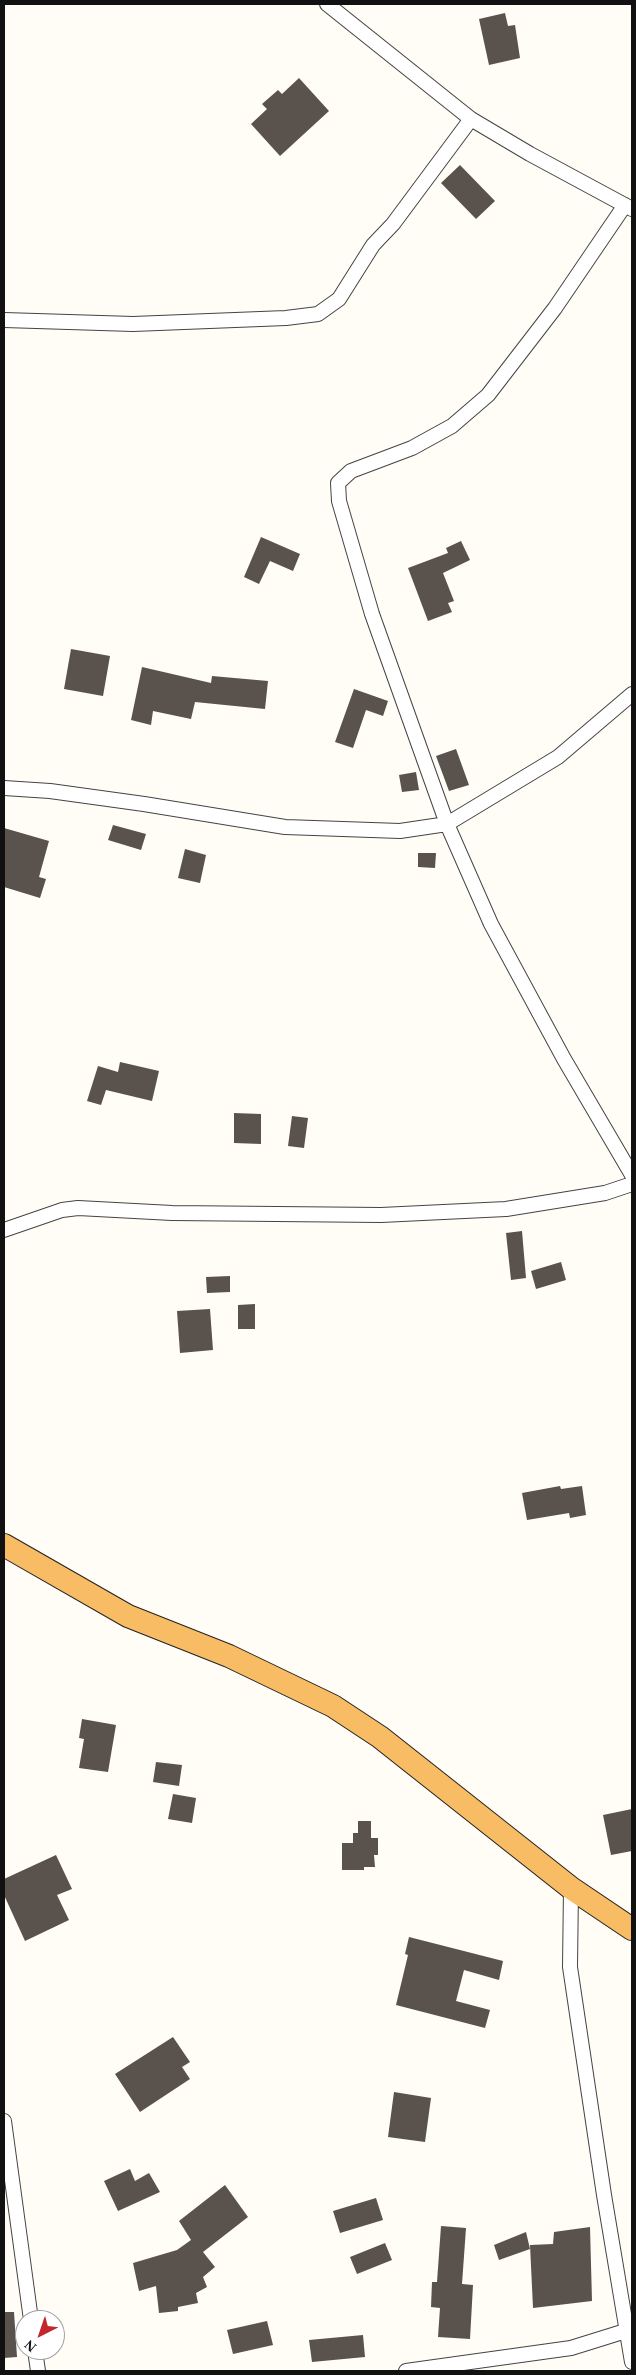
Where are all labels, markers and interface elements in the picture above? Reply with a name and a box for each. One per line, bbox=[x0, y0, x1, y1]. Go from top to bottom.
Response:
north arrow bbox=[15, 2310, 65, 2360]
text: N bbox=[22, 2337, 39, 2355]

